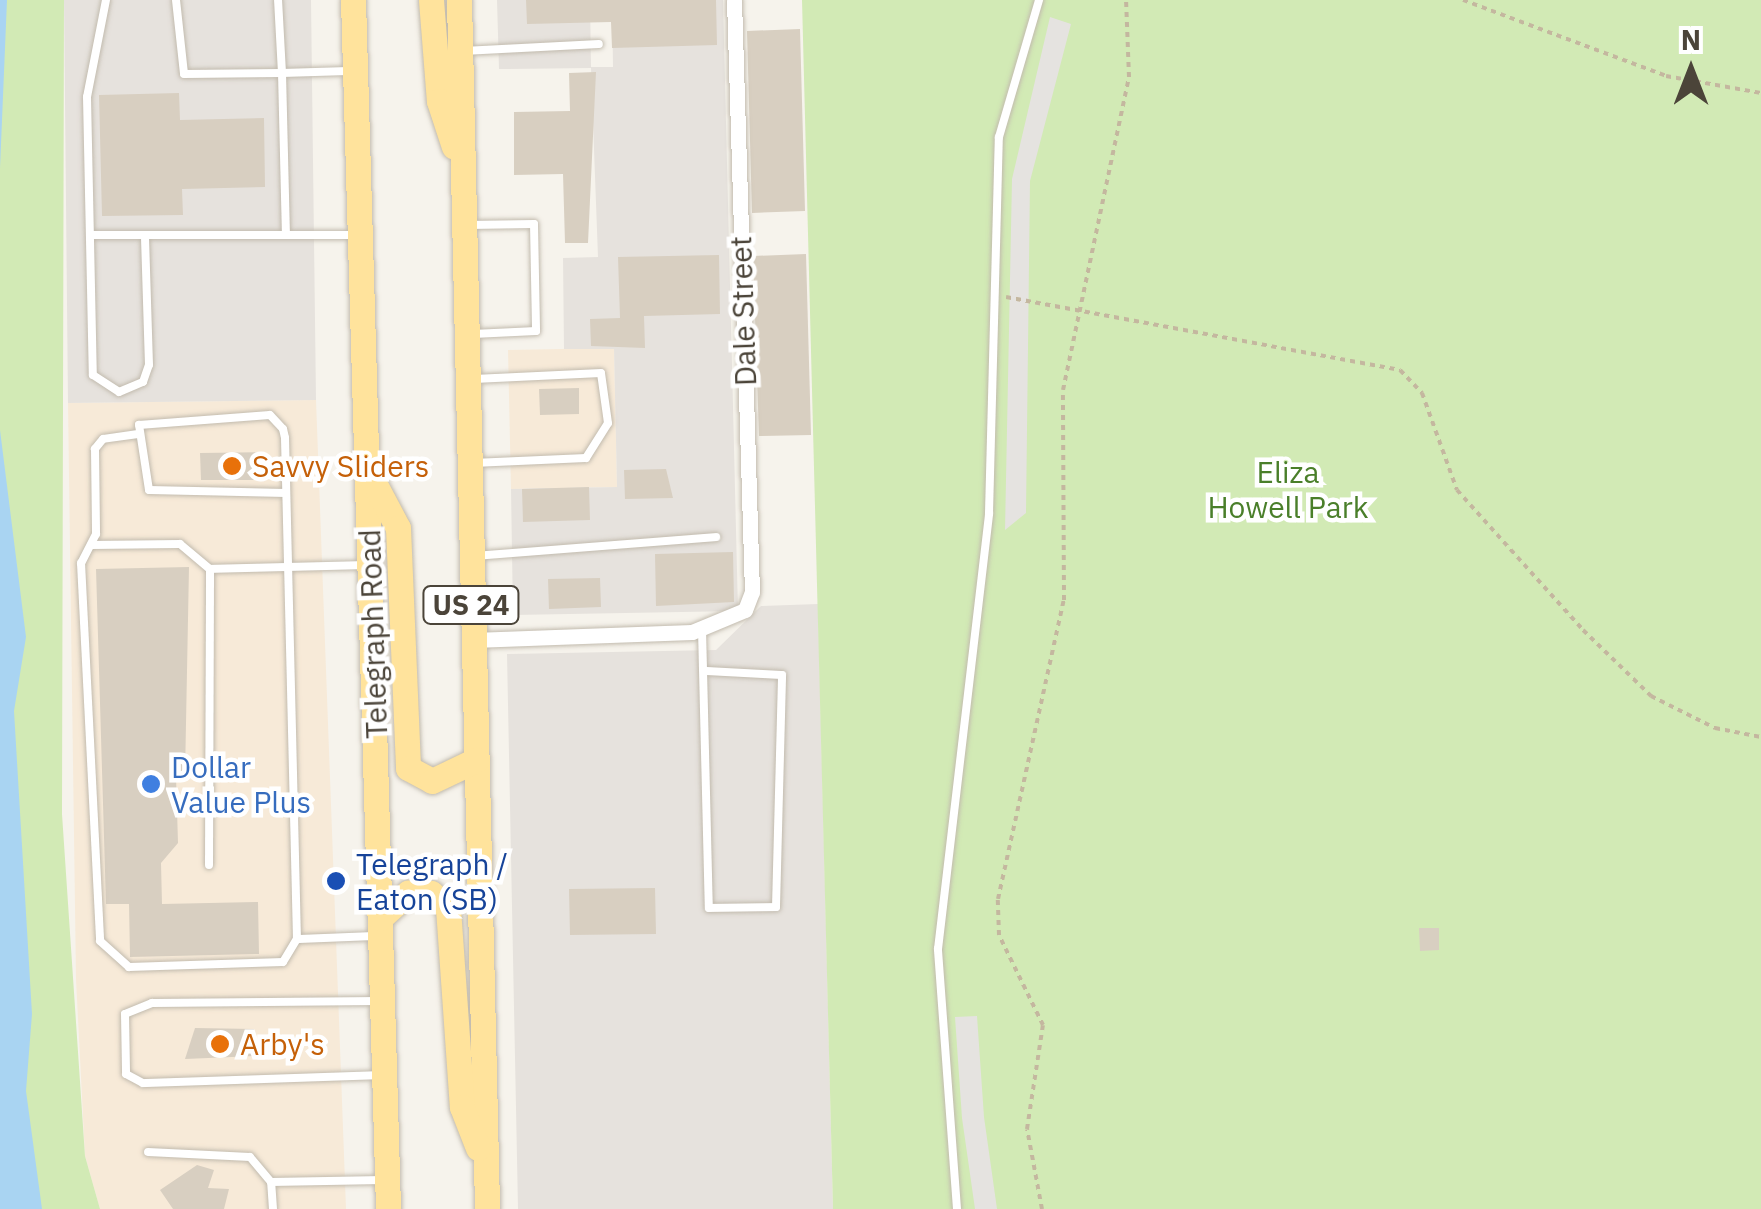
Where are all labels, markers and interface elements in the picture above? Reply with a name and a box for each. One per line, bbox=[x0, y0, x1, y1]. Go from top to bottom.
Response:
north arrow bbox=[1641, 20, 1741, 120]
text: N bbox=[1681, 21, 1701, 58]
street label: Dale Street bbox=[722, 235, 764, 387]
place label: Savvy Sliders bbox=[252, 448, 429, 484]
park label: Eliza Howell Park bbox=[1207, 454, 1369, 524]
marker: Savvy Sliders bbox=[221, 455, 243, 477]
street label: Telegraph Road bbox=[351, 529, 395, 739]
road number: US 24 bbox=[421, 582, 521, 628]
place label: Dollar Value Plus bbox=[171, 749, 311, 820]
marker: Dollar Value Plus bbox=[140, 773, 162, 795]
place label: Telegraph / Eaton (SB) bbox=[356, 846, 508, 916]
marker: Telegraph / Eaton (SB) bbox=[325, 870, 347, 892]
place label: Arby's bbox=[240, 1026, 325, 1062]
marker: Arby's bbox=[209, 1033, 231, 1055]

